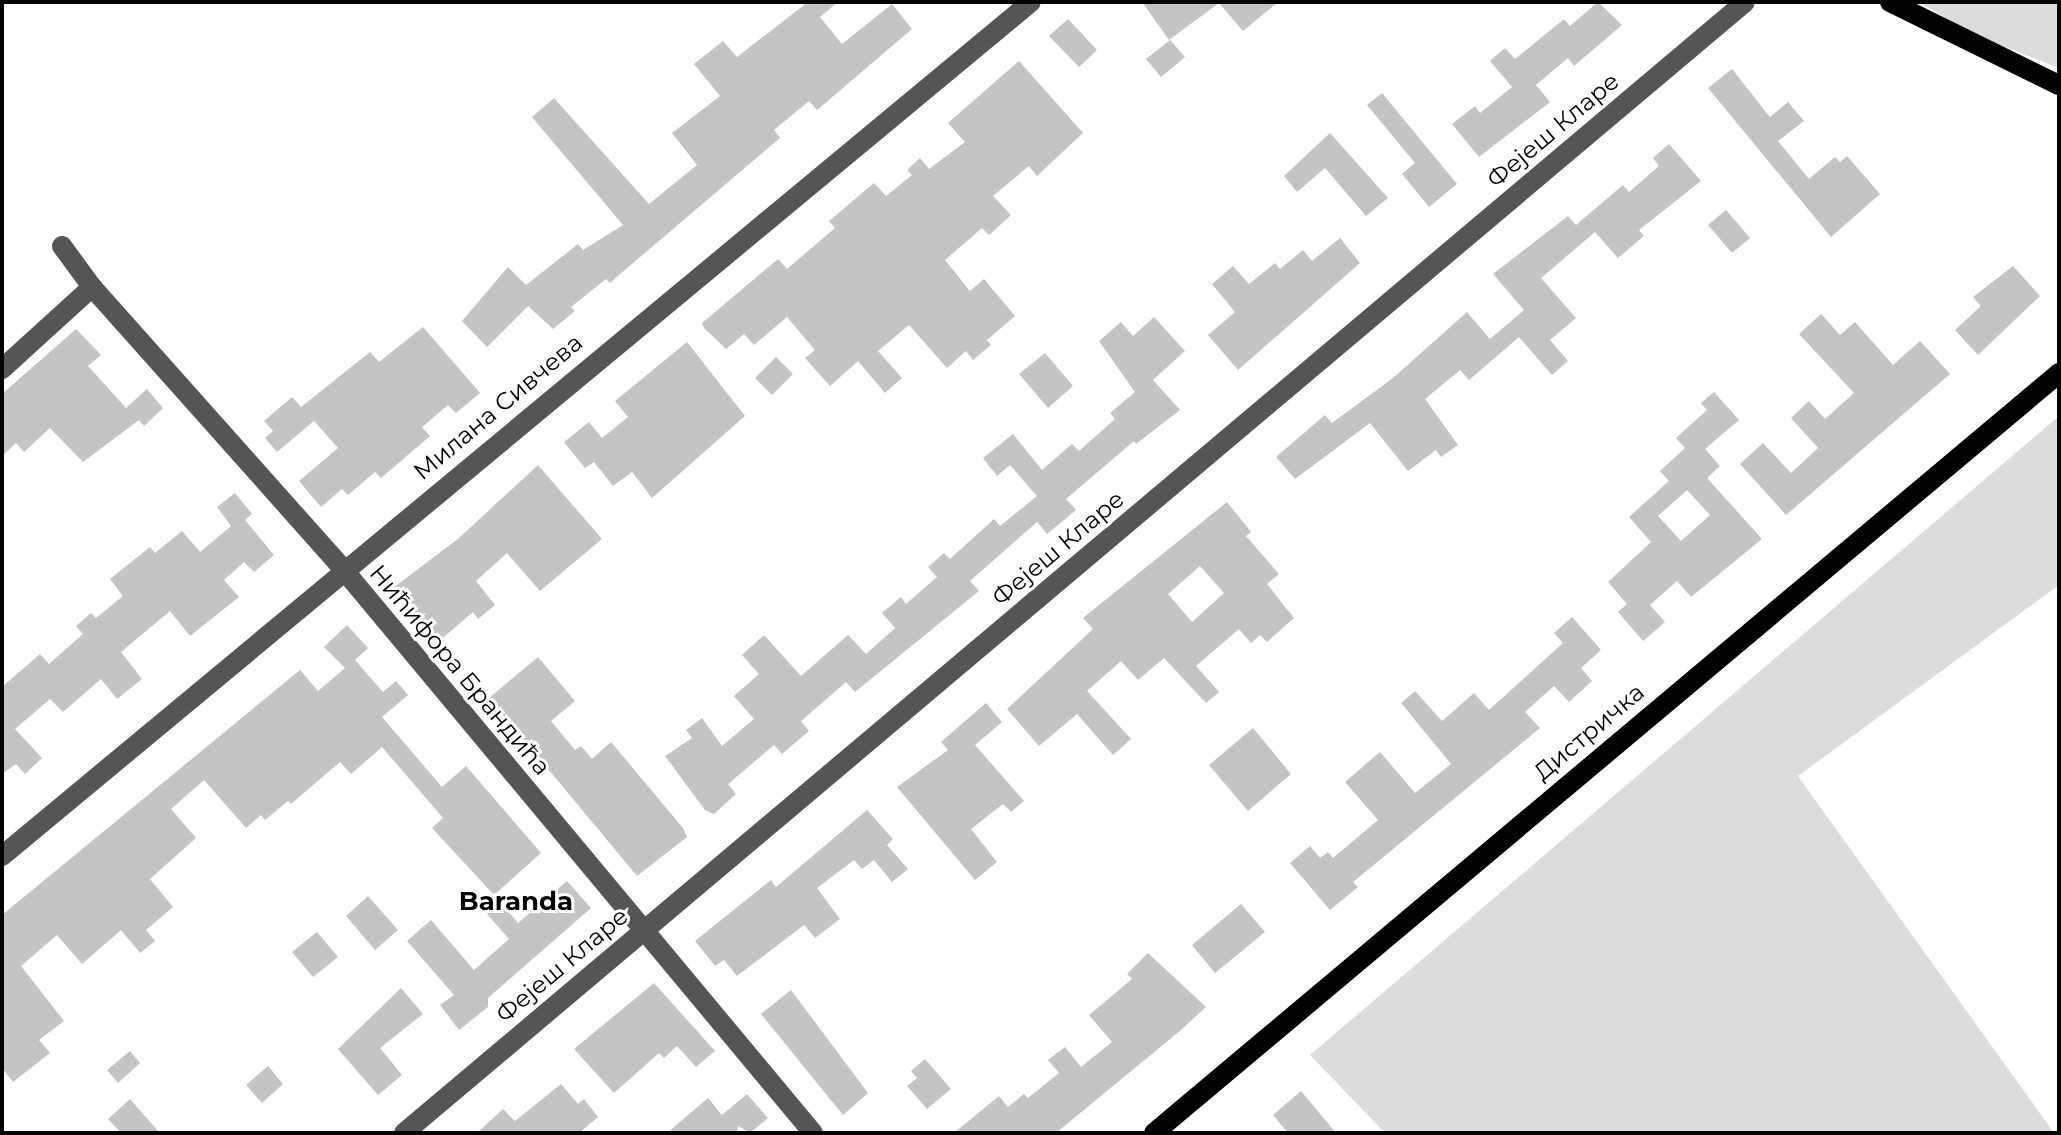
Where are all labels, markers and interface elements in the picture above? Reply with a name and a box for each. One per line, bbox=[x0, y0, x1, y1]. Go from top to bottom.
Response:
street label: Фејеш Кларе bbox=[1481, 66, 1625, 194]
street label: Милана Сивчева bbox=[408, 328, 588, 486]
street label: Фејеш Кларе bbox=[986, 484, 1130, 612]
street label: Нићифора Брандића bbox=[364, 559, 556, 781]
street label: Дистричка bbox=[1528, 678, 1650, 786]
district label: Baranda bbox=[459, 886, 573, 918]
street label: Фејеш Кларе bbox=[490, 901, 634, 1029]

